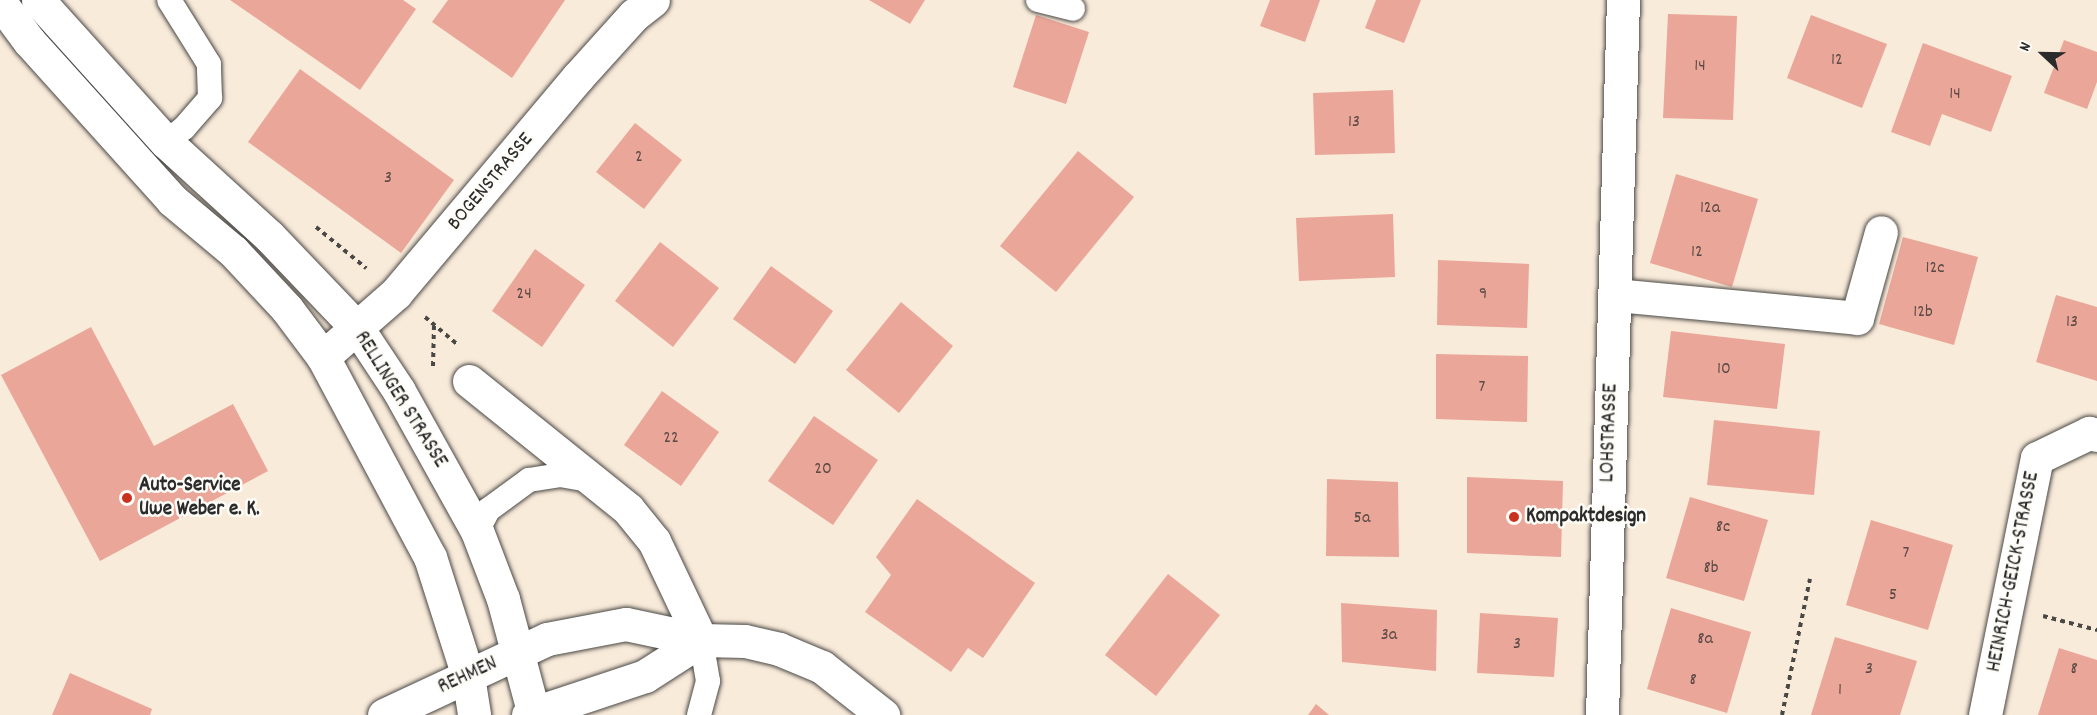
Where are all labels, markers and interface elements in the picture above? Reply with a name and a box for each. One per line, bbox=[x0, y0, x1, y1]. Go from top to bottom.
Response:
north arrow bbox=[2013, 24, 2073, 84]
text: N bbox=[2014, 39, 2038, 55]
house number: 12 bbox=[1831, 50, 1843, 72]
house number: 14 bbox=[1694, 56, 1706, 78]
house number: 14 bbox=[1949, 84, 1961, 106]
house number: 13 bbox=[1348, 112, 1360, 134]
street label: BOGENSTRASSE bbox=[443, 128, 539, 236]
house number: 2 bbox=[635, 147, 643, 169]
house number: 3 bbox=[384, 168, 392, 190]
house number: 12a bbox=[1700, 198, 1720, 220]
house number: 12 bbox=[1691, 242, 1703, 264]
house number: 12c bbox=[1925, 258, 1945, 280]
house number: 24 bbox=[516, 284, 532, 306]
house number: 9 bbox=[1479, 284, 1487, 306]
house number: 12b bbox=[1913, 302, 1933, 324]
house number: 13 bbox=[2066, 312, 2078, 334]
street label: RELLINGER STRASSE bbox=[348, 327, 452, 473]
house number: 10 bbox=[1717, 359, 1731, 381]
house number: 7 bbox=[1479, 377, 1485, 399]
street label: LOHSTRASSE bbox=[1596, 383, 1624, 483]
house number: 22 bbox=[663, 428, 679, 450]
house number: 20 bbox=[814, 459, 832, 481]
street label: HEINRICH-GEICK-STRASSE bbox=[1982, 470, 2046, 674]
place label: Auto-Service Uwe Weber e. K. bbox=[139, 473, 260, 523]
marker: Auto-Service Uwe Weber e. K. bbox=[120, 491, 134, 505]
place label: Kompaktdesign bbox=[1526, 504, 1646, 530]
house number: 5a bbox=[1354, 508, 1370, 530]
marker: Kompaktdesign bbox=[1507, 510, 1521, 524]
house number: 8c bbox=[1716, 517, 1730, 539]
house number: 7 bbox=[1903, 543, 1909, 565]
house number: 8b bbox=[1703, 558, 1719, 580]
house number: 5 bbox=[1889, 585, 1897, 607]
house number: 3a bbox=[1381, 625, 1397, 647]
house number: 8a bbox=[1697, 629, 1713, 651]
house number: 3 bbox=[1513, 634, 1521, 656]
street label: REHMEN bbox=[434, 651, 502, 701]
house number: 3 bbox=[1865, 659, 1873, 681]
house number: 8 bbox=[2070, 659, 2078, 681]
house number: 8 bbox=[1689, 670, 1697, 692]
house number: 1 bbox=[1838, 680, 1842, 702]

